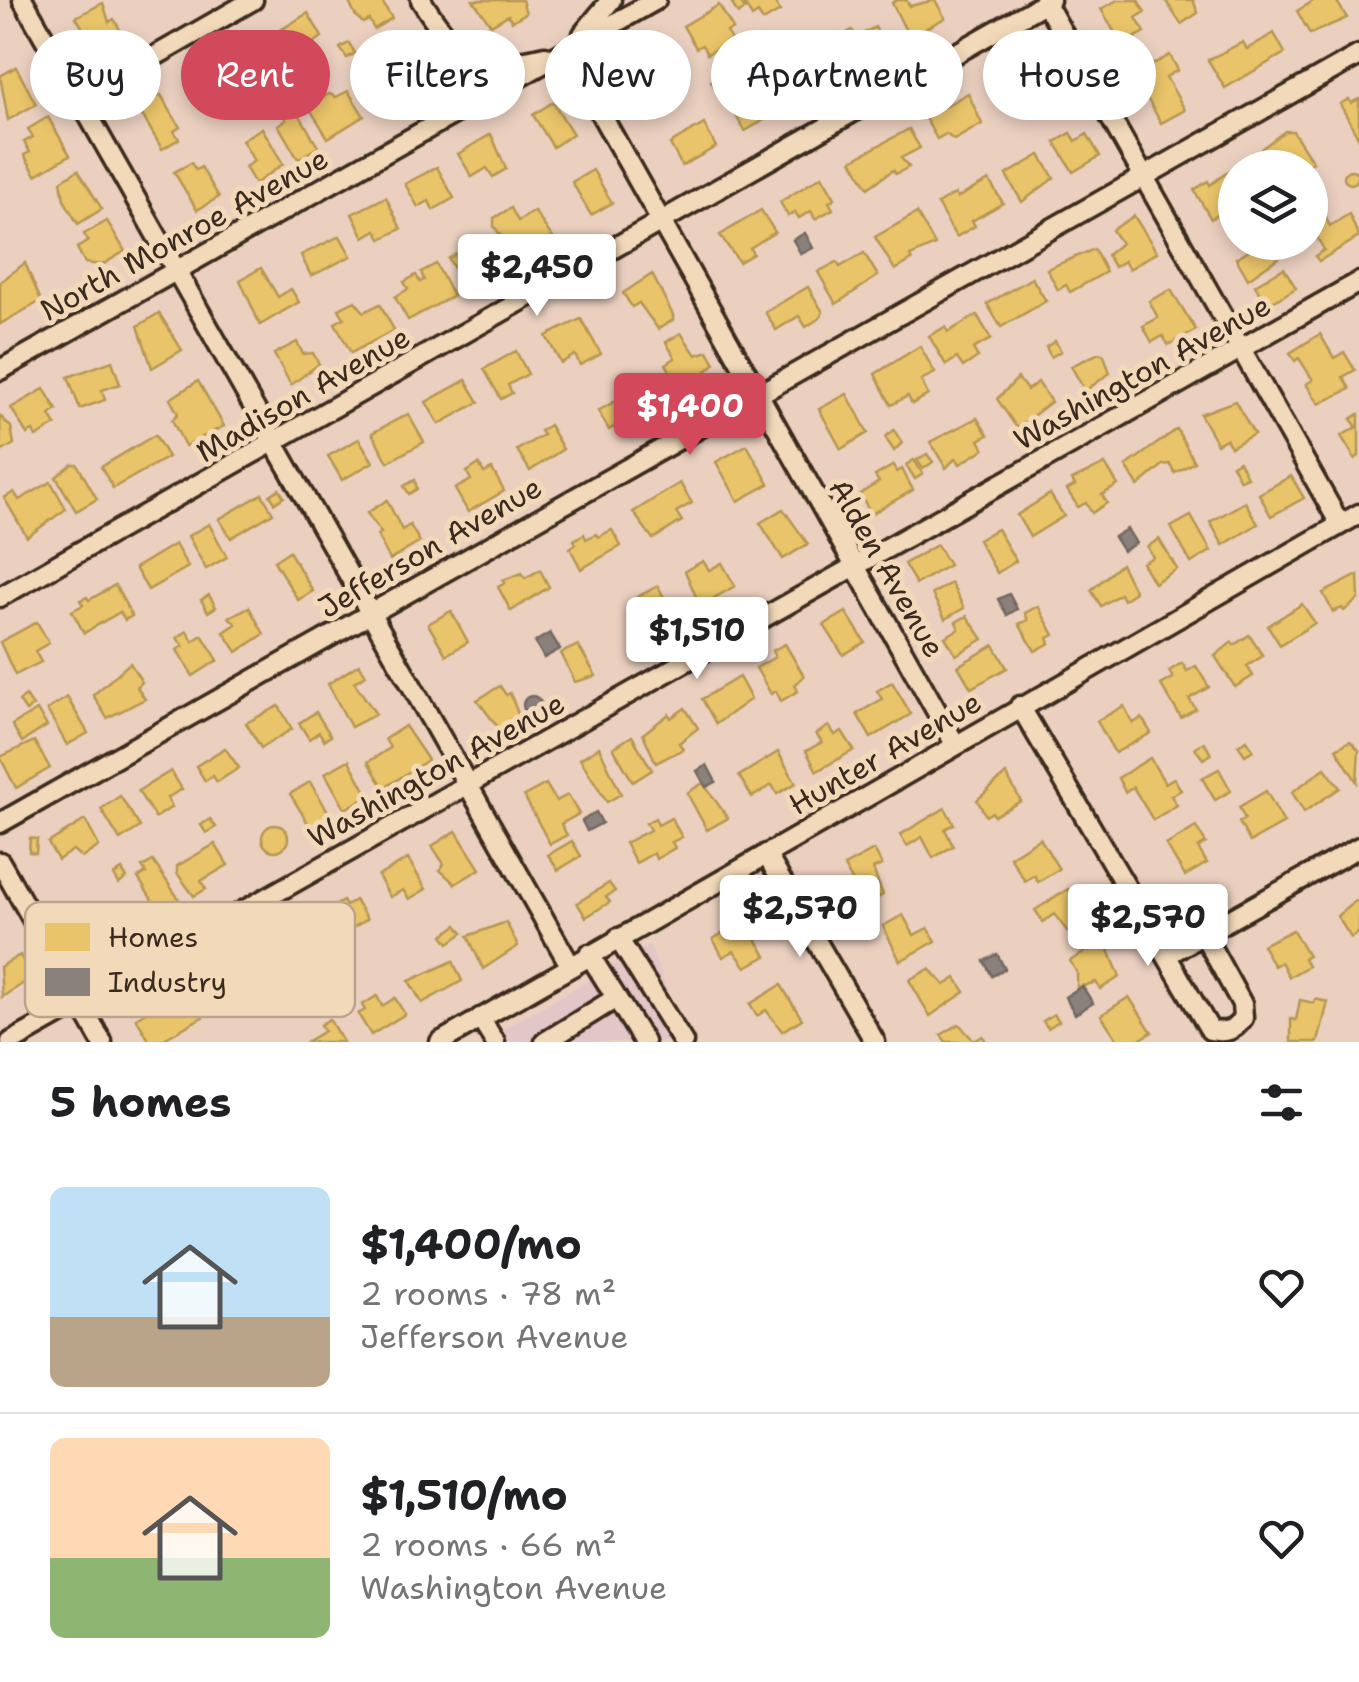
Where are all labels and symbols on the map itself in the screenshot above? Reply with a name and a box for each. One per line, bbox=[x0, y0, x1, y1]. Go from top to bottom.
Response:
street label: North Monroe Avenue bbox=[32, 138, 336, 330]
pin: $2,450 bbox=[456, 234, 618, 319]
street label: Washington Avenue bbox=[1006, 284, 1278, 460]
street label: Madison Avenue bbox=[188, 316, 418, 472]
pin: $1,400 bbox=[609, 373, 771, 458]
street label: Jefferson Avenue bbox=[311, 466, 549, 628]
street label: Alden Avenue bbox=[819, 471, 955, 665]
pin: $1,510 bbox=[616, 597, 778, 682]
street label: Hunter Avenue bbox=[781, 681, 989, 825]
street label: Washington Avenue bbox=[300, 682, 572, 858]
pin: $2,570 bbox=[719, 875, 881, 960]
pin: $2,570 bbox=[1067, 884, 1229, 969]
legend bbox=[25, 902, 355, 1017]
text: Homes bbox=[108, 918, 198, 956]
text: Industry bbox=[108, 963, 227, 1001]

